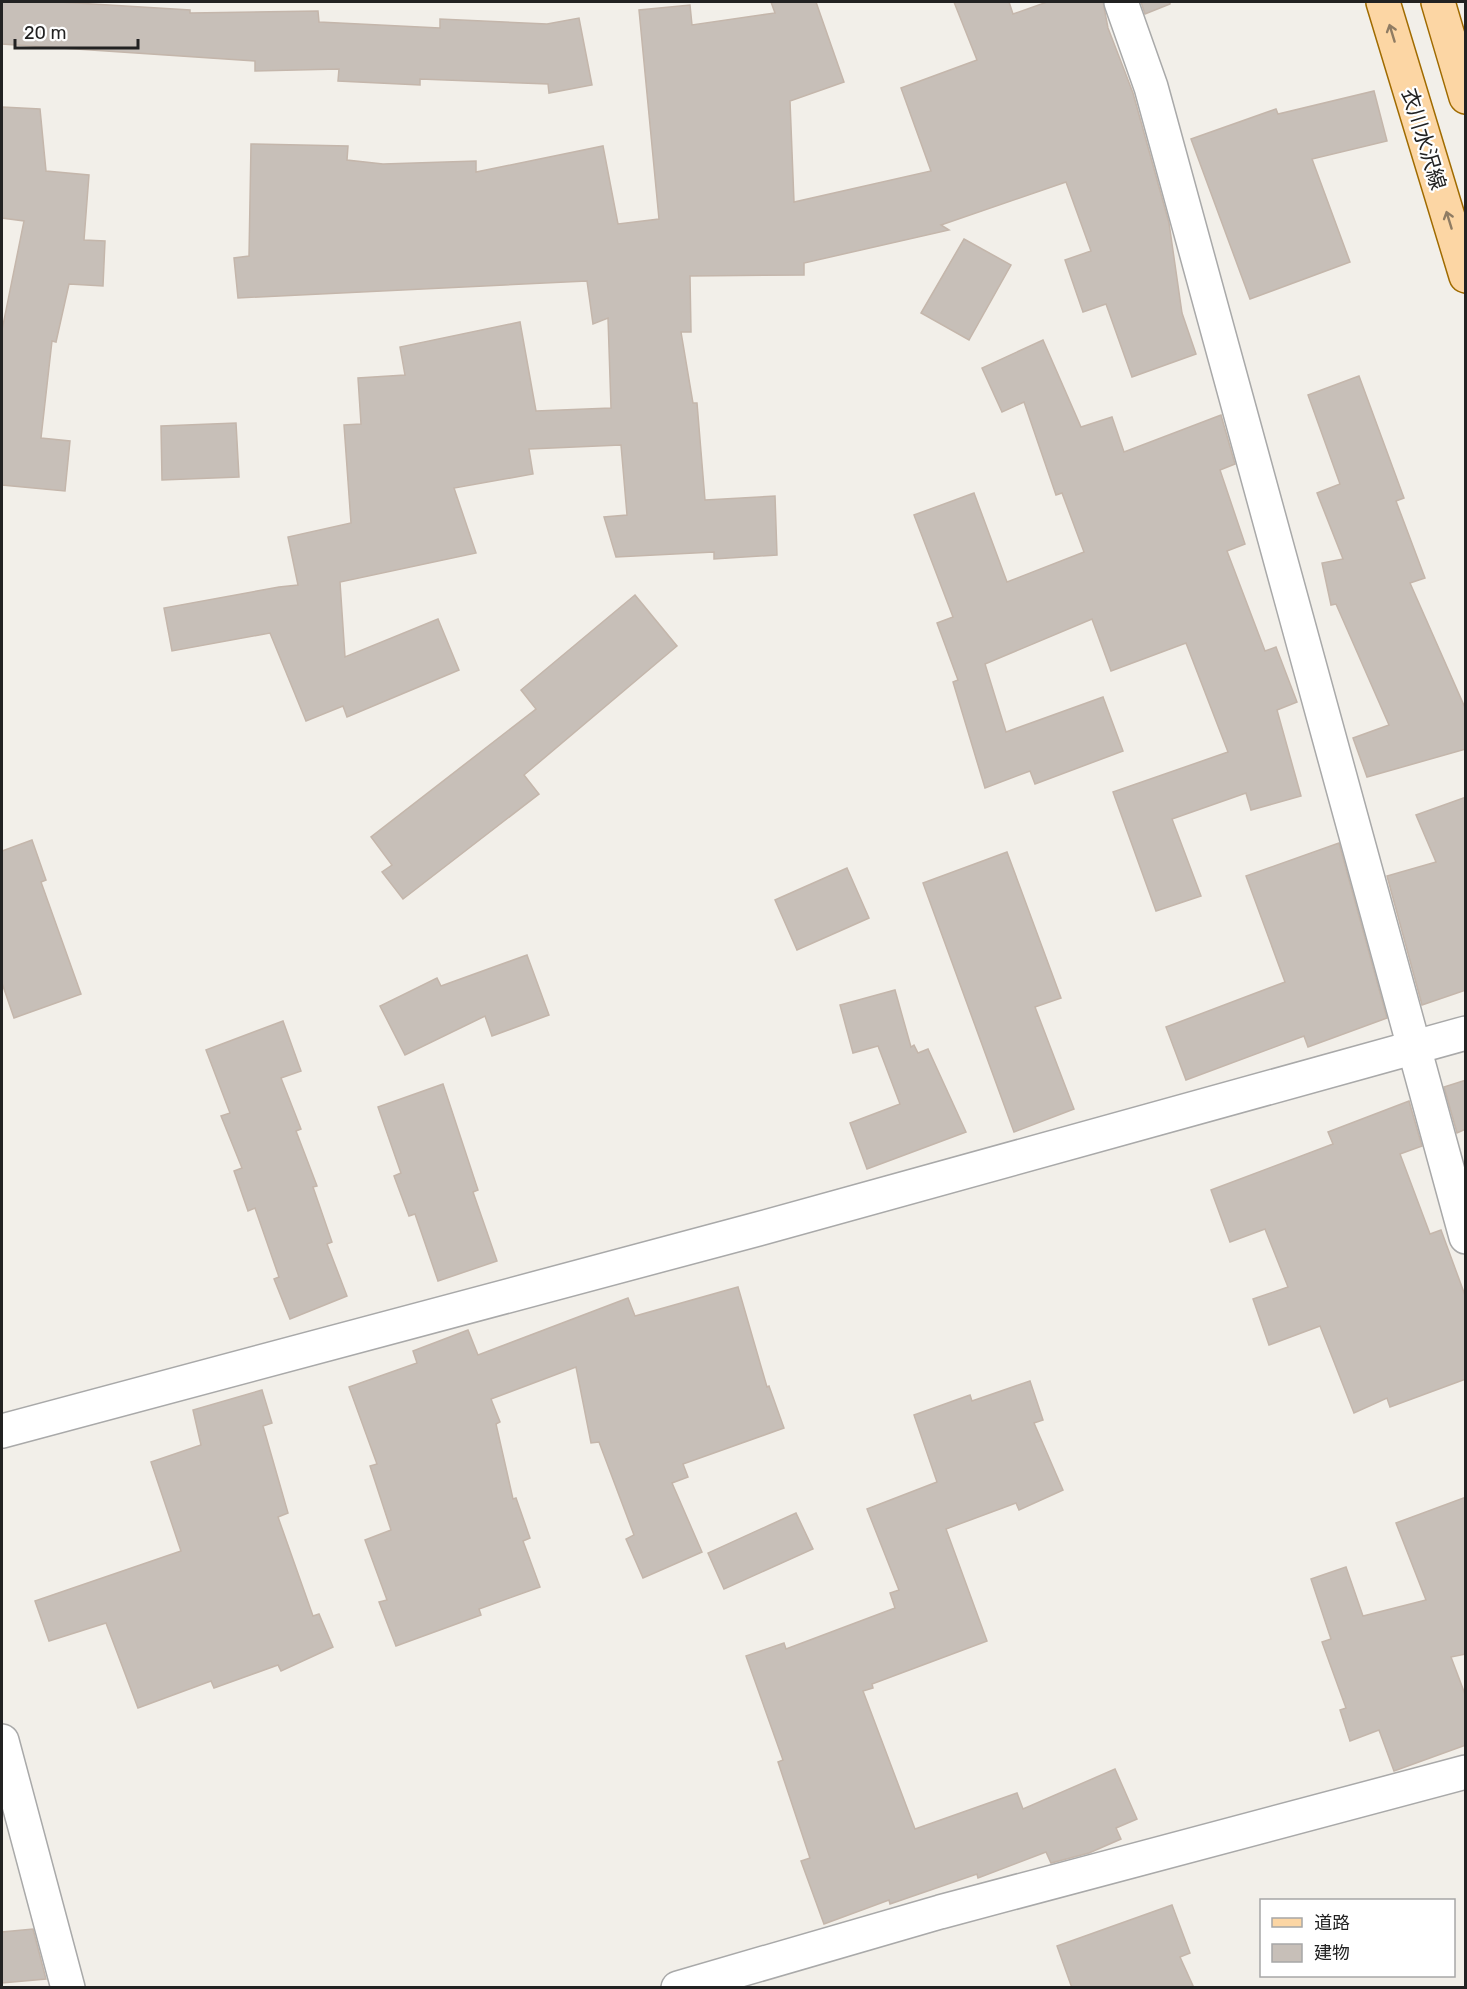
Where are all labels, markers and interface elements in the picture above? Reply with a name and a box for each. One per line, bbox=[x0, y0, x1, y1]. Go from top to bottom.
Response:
scale bar bbox=[15, 12, 138, 50]
text: 20 m bbox=[24, 22, 66, 44]
one-way arrow bbox=[1386, 24, 1397, 43]
street label: 衣川水沢線 bbox=[1397, 85, 1451, 193]
one-way arrow bbox=[1443, 211, 1454, 230]
legend bbox=[1260, 1899, 1455, 1977]
text: 道路 bbox=[1314, 1912, 1350, 1934]
text: 建物 bbox=[1314, 1942, 1350, 1964]

